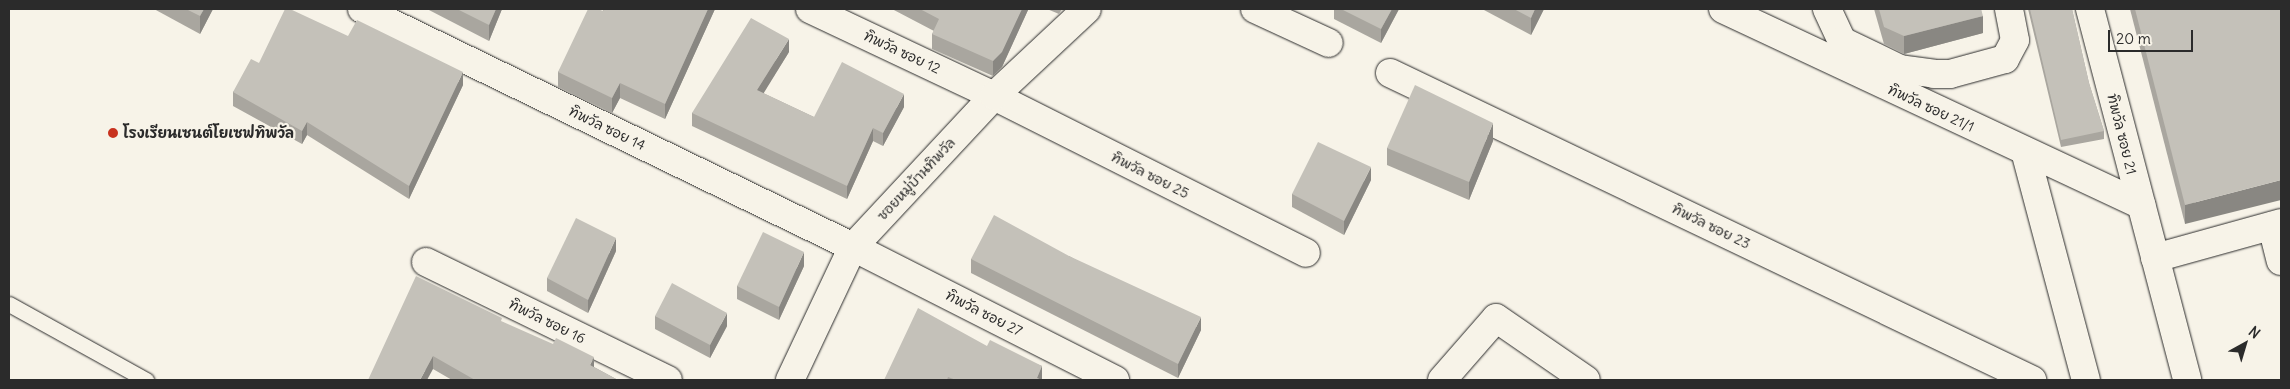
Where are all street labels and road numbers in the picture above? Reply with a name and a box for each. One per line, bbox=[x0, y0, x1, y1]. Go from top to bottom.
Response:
street label: ทิพวัล ซอย 12 bbox=[861, 27, 943, 77]
street label: ทิพวัล ซอย 21/1 bbox=[1885, 81, 1977, 135]
street label: ทิพวัล ซอย 21 bbox=[2104, 92, 2140, 176]
street label: ทิพวัล ซอย 14 bbox=[566, 102, 648, 154]
street label: ซอยหมู่บ้านทิพวัล bbox=[873, 134, 959, 224]
street label: ทิพวัล ซอย 25 bbox=[1108, 148, 1192, 202]
street label: ทิพวัล ซอย 23 bbox=[1669, 200, 1753, 252]
street label: ทิพวัล ซอย 27 bbox=[943, 286, 1025, 340]
street label: ทิพวัล ซอย 16 bbox=[506, 295, 588, 347]

